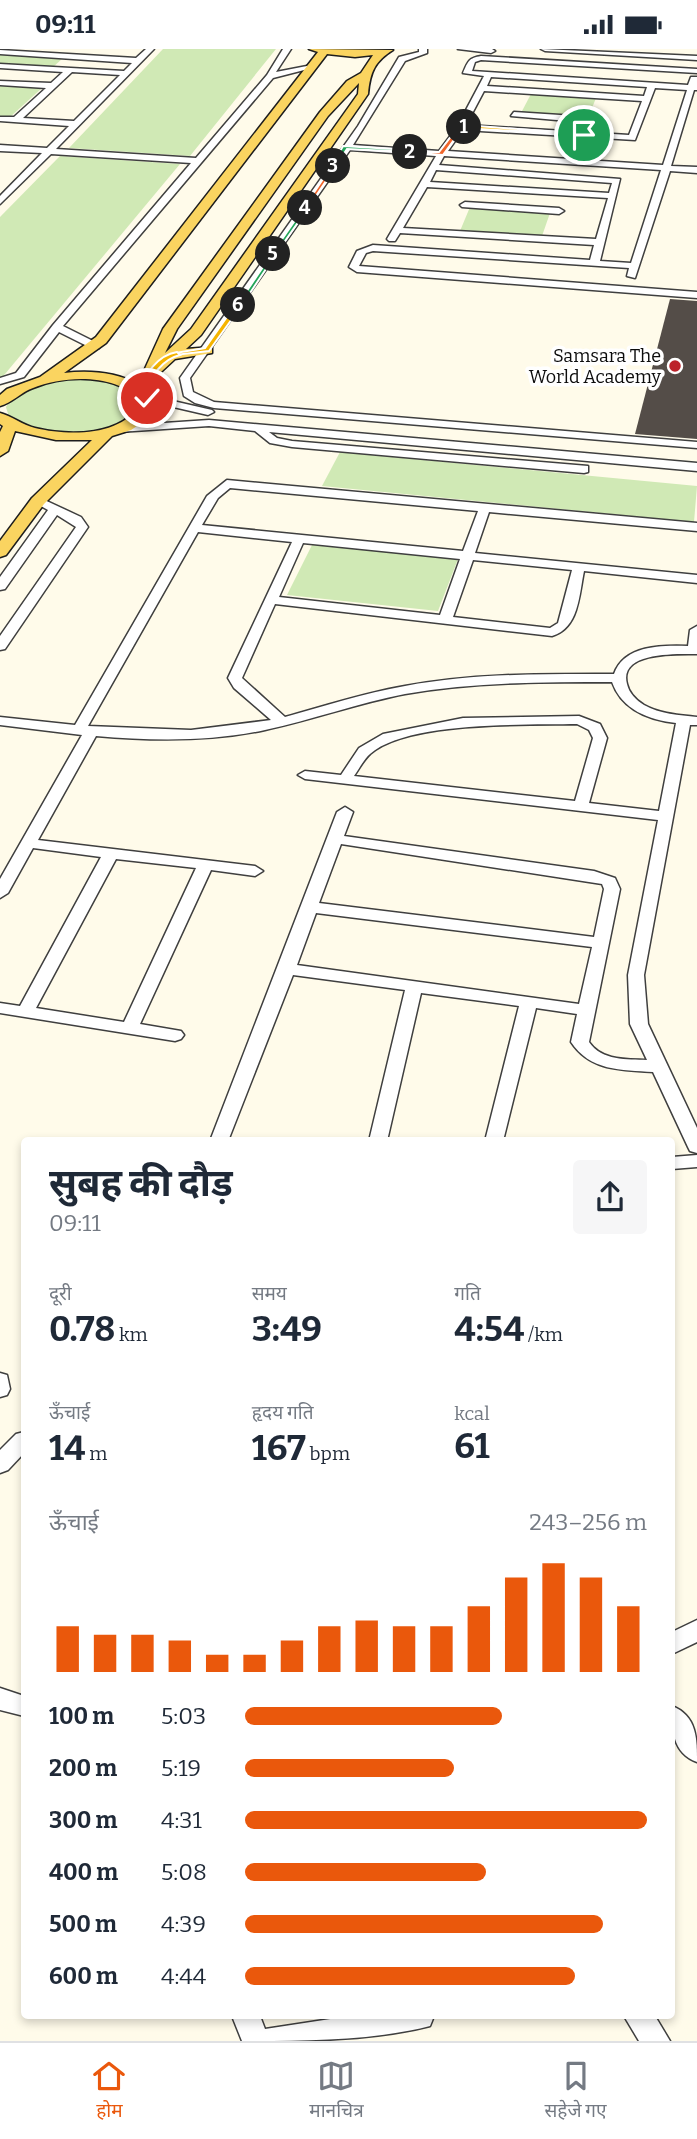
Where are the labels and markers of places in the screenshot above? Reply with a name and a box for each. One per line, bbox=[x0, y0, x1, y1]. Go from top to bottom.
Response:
pin bbox=[554, 105, 614, 165]
pin: 1 bbox=[447, 109, 482, 145]
pin: 2 bbox=[392, 135, 428, 169]
pin: 3 bbox=[316, 149, 350, 183]
pin: 4 bbox=[288, 191, 322, 225]
pin: 5 bbox=[256, 237, 290, 271]
pin: 6 bbox=[220, 287, 256, 323]
place label: Samsara The World Academy bbox=[529, 345, 661, 388]
marker: Samsara The World Academy bbox=[667, 358, 683, 374]
pin bbox=[117, 368, 177, 428]

